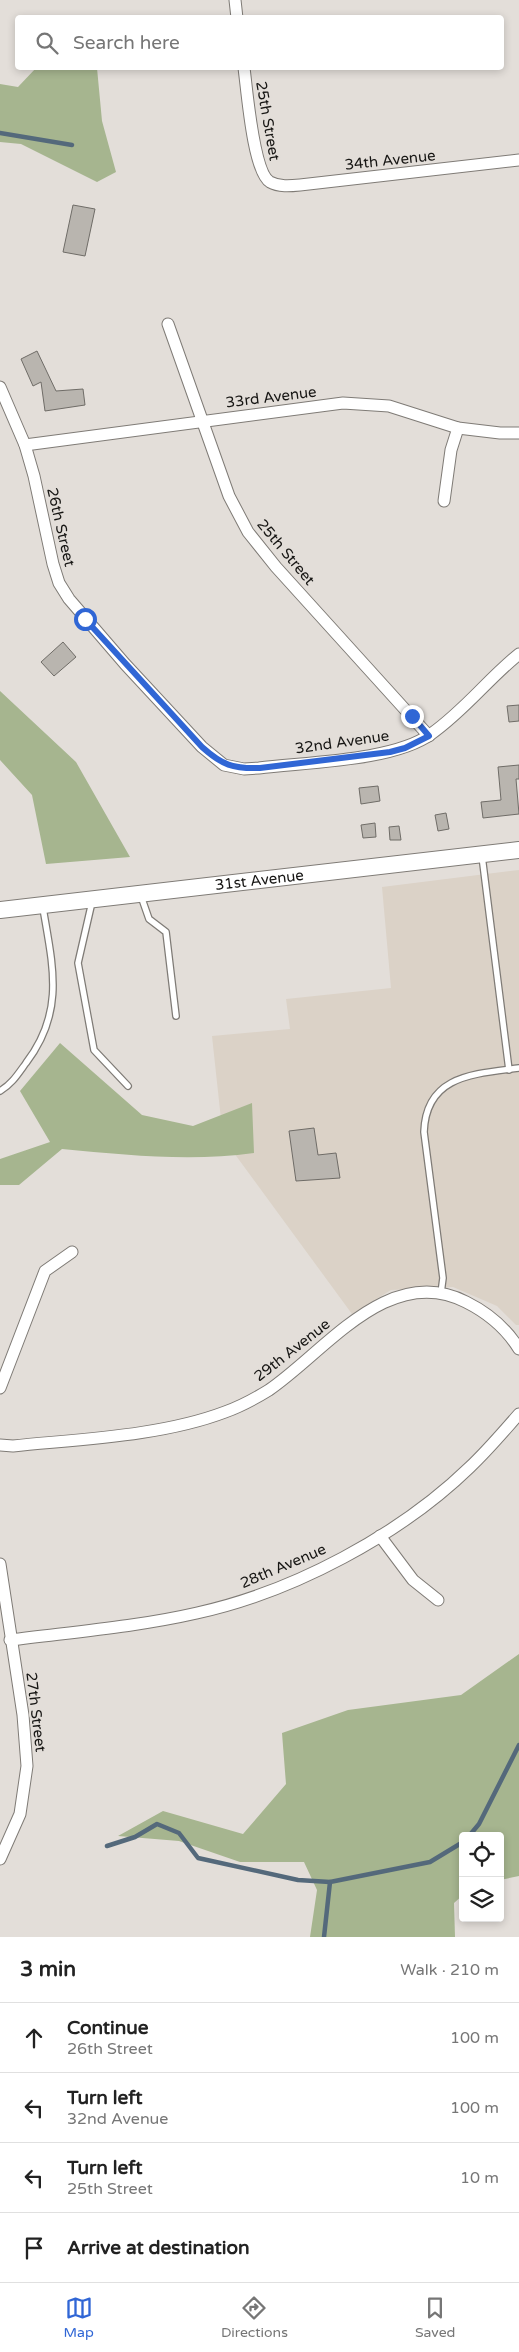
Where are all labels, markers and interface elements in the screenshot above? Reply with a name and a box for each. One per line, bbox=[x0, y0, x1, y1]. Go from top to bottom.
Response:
search box bbox=[15, 15, 504, 70]
icon: search bbox=[33, 29, 61, 57]
text: Search here bbox=[73, 32, 180, 54]
street label: 25th Street bbox=[252, 80, 284, 162]
street label: 34th Avenue bbox=[344, 146, 436, 174]
street label: 33rd Avenue bbox=[225, 382, 317, 412]
street label: 26th Street bbox=[43, 486, 79, 568]
street label: 25th Street bbox=[253, 515, 319, 589]
route start bbox=[74, 608, 97, 631]
route end bbox=[401, 705, 424, 728]
street label: 32nd Avenue bbox=[294, 726, 390, 758]
street label: 31st Avenue bbox=[214, 866, 305, 894]
street label: 29th Avenue bbox=[250, 1315, 334, 1385]
street label: 28th Avenue bbox=[237, 1540, 329, 1592]
street label: 27th Street bbox=[22, 1671, 50, 1753]
map controls bbox=[459, 1832, 504, 1922]
button: locate bbox=[459, 1832, 504, 1877]
button: layers bbox=[459, 1877, 504, 1922]
text: 3 min bbox=[20, 1957, 76, 1982]
text: Walk · 210 m bbox=[400, 1960, 499, 1980]
text: Continue bbox=[67, 2017, 149, 2039]
icon: ahead bbox=[20, 2024, 48, 2052]
text: 100 m bbox=[450, 2028, 499, 2048]
text: 26th Street bbox=[67, 2039, 153, 2059]
text: Turn left bbox=[67, 2087, 143, 2109]
icon: left bbox=[20, 2094, 48, 2122]
text: 100 m bbox=[450, 2098, 499, 2118]
text: 32nd Avenue bbox=[67, 2109, 168, 2129]
text: Turn left bbox=[67, 2157, 143, 2179]
icon: left bbox=[20, 2164, 48, 2192]
text: 10 m bbox=[460, 2168, 499, 2188]
text: 25th Street bbox=[67, 2179, 153, 2199]
icon: arrive bbox=[20, 2234, 48, 2262]
text: Arrive at destination bbox=[67, 2237, 250, 2259]
tab: Map bbox=[64, 2294, 94, 2341]
tab: Directions bbox=[221, 2294, 288, 2341]
tab: Saved bbox=[415, 2294, 455, 2341]

